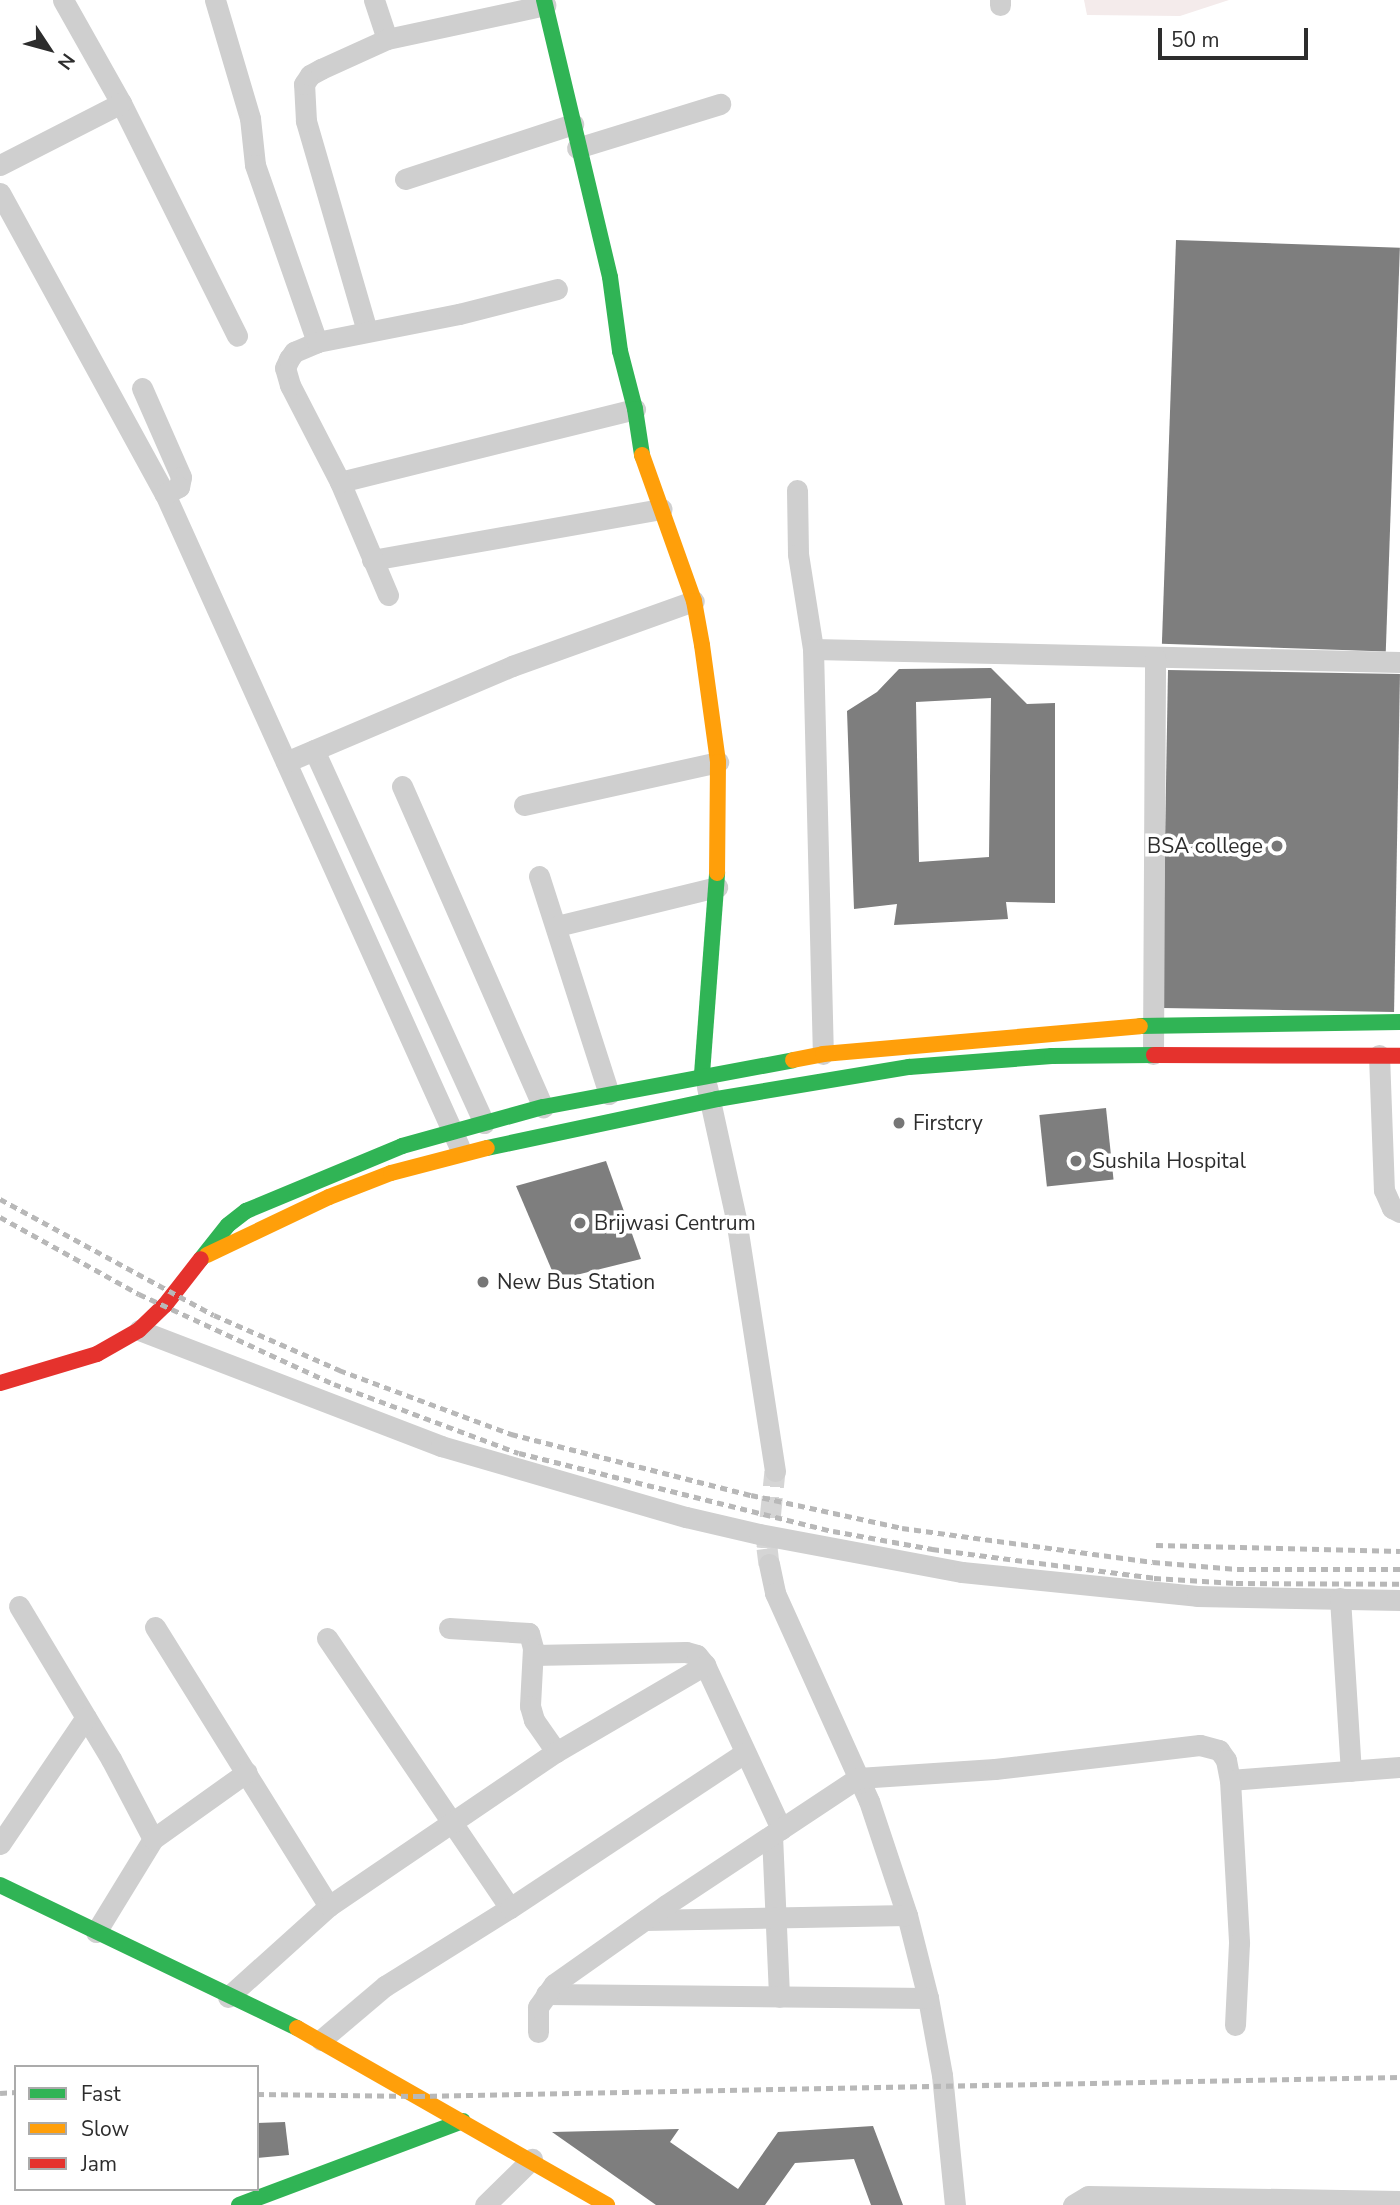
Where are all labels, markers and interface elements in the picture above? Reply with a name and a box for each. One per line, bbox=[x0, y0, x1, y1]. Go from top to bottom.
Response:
north arrow bbox=[14, 14, 84, 84]
scale bar bbox=[1162, 14, 1312, 58]
text: 50 m bbox=[1171, 26, 1220, 54]
text: N bbox=[51, 48, 81, 75]
place label: BSA college bbox=[1147, 833, 1263, 859]
marker: BSA college bbox=[1269, 838, 1285, 854]
place label: Firstcry bbox=[913, 1110, 983, 1136]
marker: Firstcry bbox=[891, 1115, 907, 1131]
place label: Sushila Hospital bbox=[1092, 1148, 1246, 1174]
marker: Sushila Hospital bbox=[1066, 1151, 1086, 1171]
place label: Brijwasi Centrum bbox=[594, 1210, 756, 1236]
marker: Brijwasi Centrum bbox=[572, 1215, 588, 1231]
place label: New Bus Station bbox=[497, 1269, 655, 1295]
marker: New Bus Station bbox=[475, 1274, 491, 1290]
legend bbox=[14, 2065, 259, 2191]
text: Fast bbox=[81, 2080, 121, 2108]
text: Slow bbox=[81, 2115, 129, 2143]
text: Jam bbox=[81, 2150, 117, 2178]

